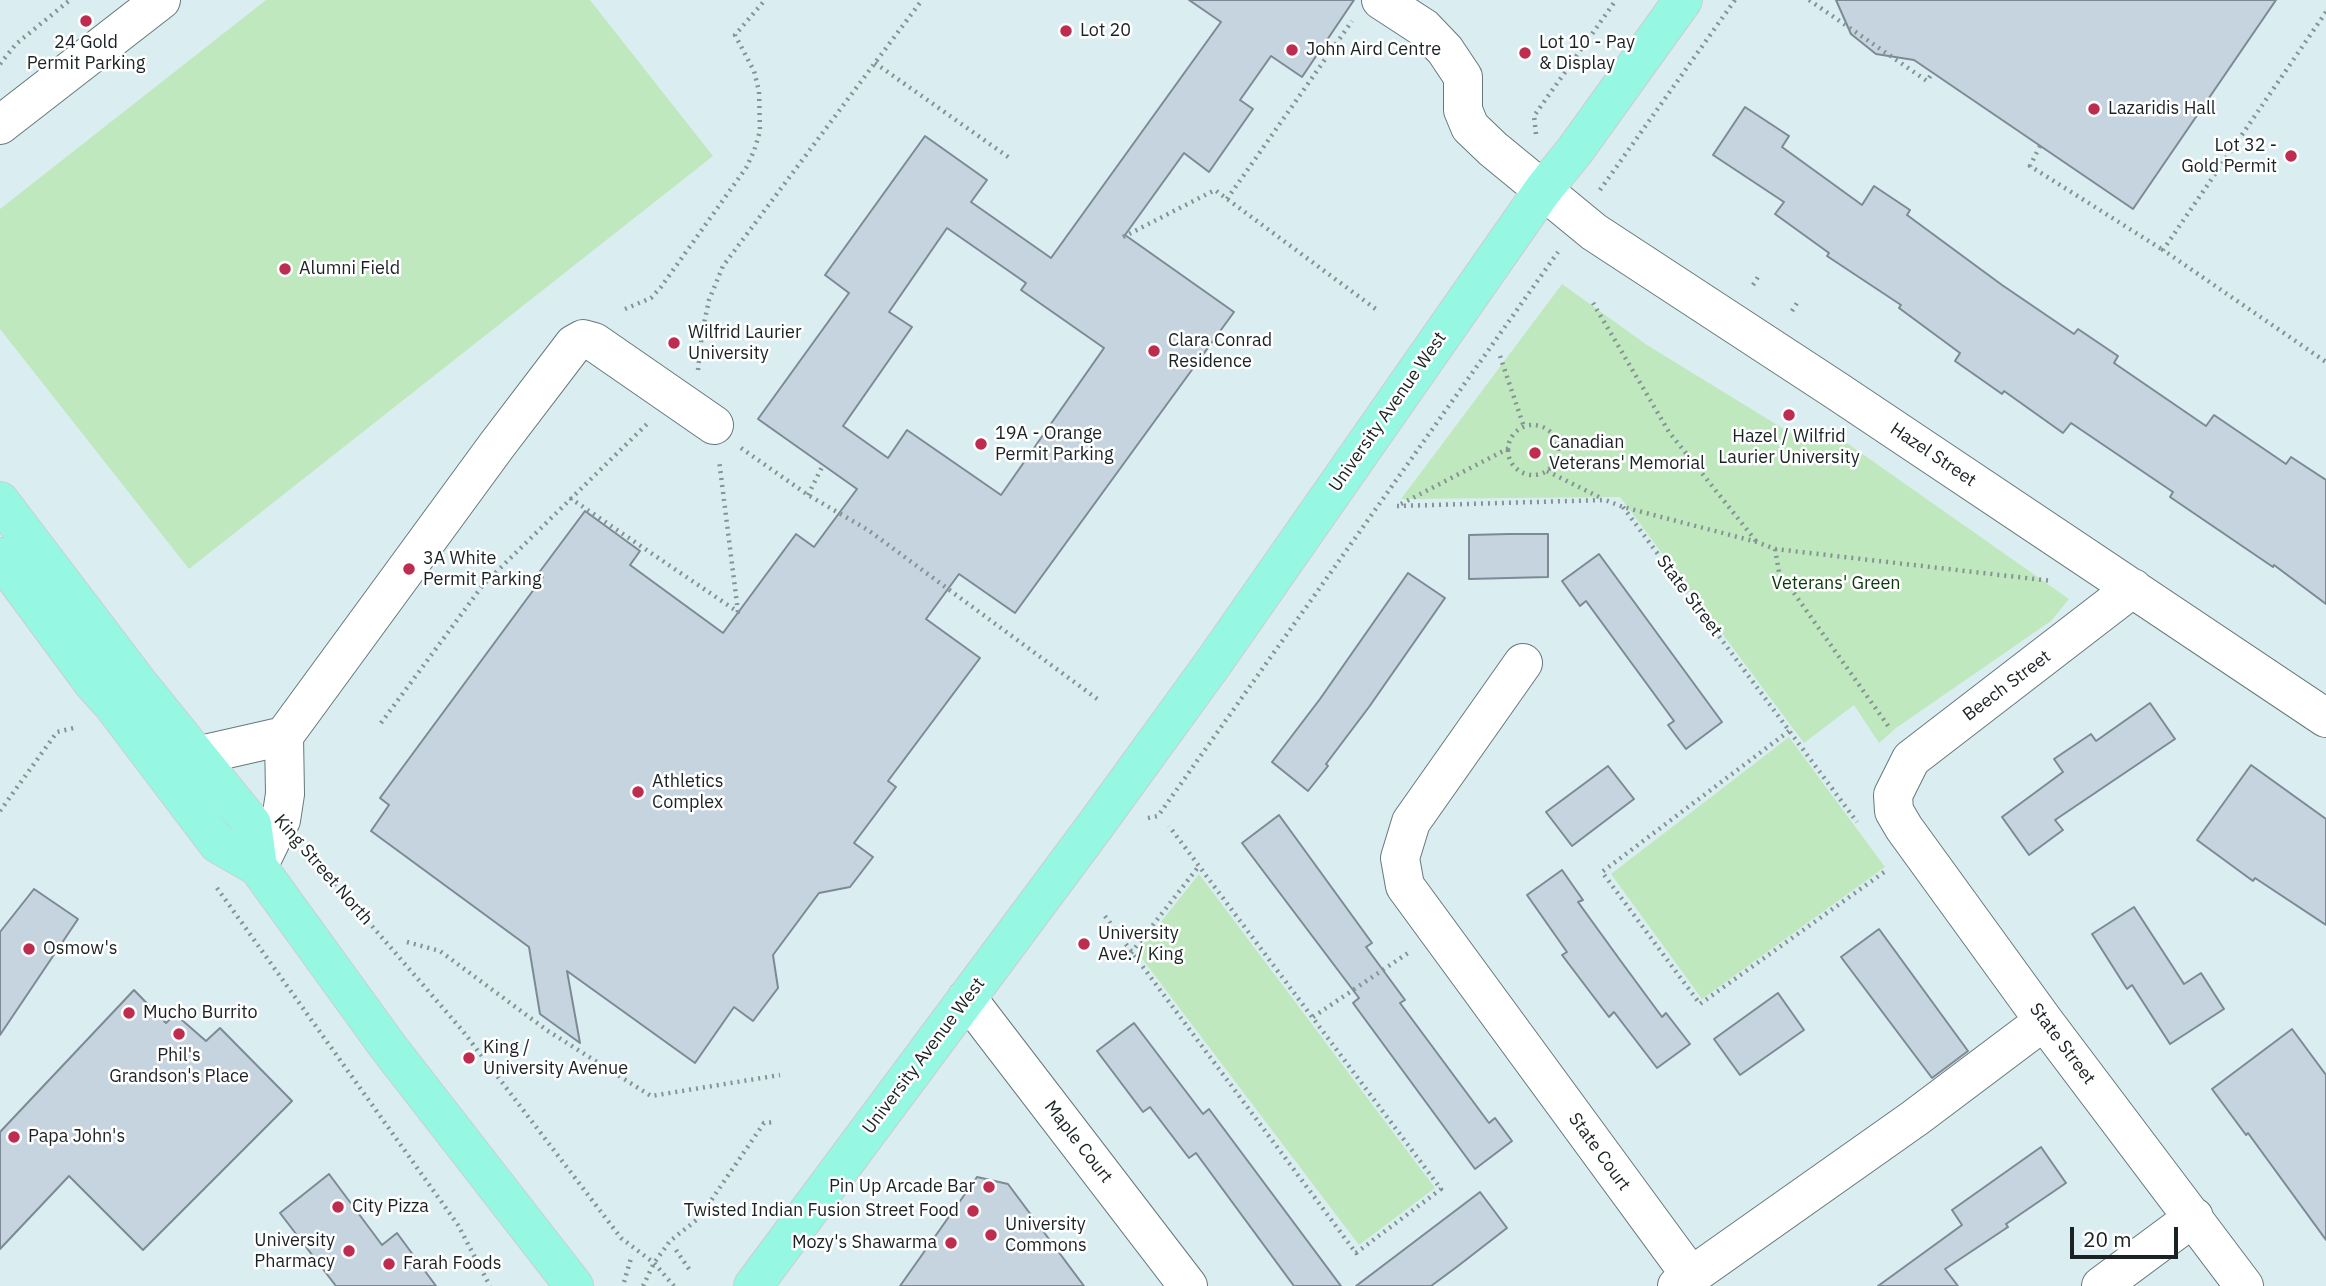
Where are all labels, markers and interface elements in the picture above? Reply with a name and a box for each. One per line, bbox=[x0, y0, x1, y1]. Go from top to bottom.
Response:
marker: 24 Gold Permit Parking bbox=[78, 13, 94, 29]
place label: Lot 20 bbox=[1080, 20, 1131, 42]
marker: Lot 20 bbox=[1058, 23, 1074, 39]
place label: 24 Gold Permit Parking bbox=[27, 32, 145, 74]
place label: Lot 10 - Pay & Display bbox=[1539, 32, 1635, 74]
place label: John Aird Centre bbox=[1306, 39, 1441, 61]
marker: John Aird Centre bbox=[1284, 42, 1300, 58]
marker: Lot 10 - Pay & Display bbox=[1517, 45, 1533, 61]
place label: Lazaridis Hall bbox=[2108, 98, 2216, 120]
marker: Lazaridis Hall bbox=[2086, 101, 2102, 117]
place label: Lot 32 - Gold Permit bbox=[2181, 135, 2277, 178]
marker: Lot 32 - Gold Permit bbox=[2283, 148, 2299, 164]
place label: Alumni Field bbox=[299, 258, 400, 280]
marker: Alumni Field bbox=[277, 261, 293, 277]
place label: Wilfrid Laurier University bbox=[688, 322, 801, 364]
street label: University Avenue West bbox=[1325, 328, 1451, 496]
place label: Clara Conrad Residence bbox=[1168, 330, 1272, 372]
marker: Wilfrid Laurier University bbox=[666, 335, 682, 351]
marker: Clara Conrad Residence bbox=[1146, 343, 1162, 359]
marker: Hazel / Wilfrid Laurier University bbox=[1781, 407, 1797, 423]
street label: Hazel Street bbox=[1886, 418, 1980, 492]
place label: 19A - Orange Permit Parking bbox=[995, 423, 1113, 466]
place label: Hazel / Wilfrid Laurier University bbox=[1718, 426, 1860, 468]
place label: Canadian Veterans' Memorial bbox=[1549, 432, 1705, 474]
marker: 19A - Orange Permit Parking bbox=[973, 436, 989, 452]
marker: Canadian Veterans' Memorial bbox=[1527, 445, 1543, 461]
place label: 3A White Permit Parking bbox=[423, 548, 541, 590]
street label: State Street bbox=[1651, 551, 1727, 641]
marker: 3A White Permit Parking bbox=[401, 561, 417, 577]
park label: Veterans' Green bbox=[1771, 573, 1901, 595]
street label: Beech Street bbox=[1959, 646, 2055, 726]
place label: Athletics Complex bbox=[652, 771, 723, 814]
marker: Athletics Complex bbox=[630, 784, 646, 800]
street label: King Street North bbox=[269, 810, 377, 930]
place label: University Ave. / King bbox=[1098, 923, 1183, 965]
marker: University Ave. / King bbox=[1076, 936, 1092, 952]
place label: Osmow's bbox=[43, 938, 118, 960]
marker: Osmow's bbox=[21, 941, 37, 957]
street label: University Avenue West bbox=[858, 974, 990, 1138]
street label: State Street bbox=[2024, 999, 2100, 1089]
place label: Mucho Burrito bbox=[143, 1002, 257, 1024]
marker: Mucho Burrito bbox=[121, 1005, 137, 1021]
marker: Phil's Grandson's Place bbox=[171, 1026, 187, 1042]
place label: King / University Avenue bbox=[483, 1037, 628, 1080]
place label: Phil's Grandson's Place bbox=[109, 1045, 249, 1088]
marker: King / University Avenue bbox=[461, 1050, 477, 1066]
street label: Maple Court bbox=[1039, 1097, 1117, 1187]
street label: State Court bbox=[1563, 1109, 1635, 1195]
place label: Papa John's bbox=[28, 1126, 125, 1148]
marker: Papa John's bbox=[6, 1129, 22, 1145]
place label: Pin Up Arcade Bar bbox=[829, 1176, 975, 1198]
marker: Pin Up Arcade Bar bbox=[981, 1179, 997, 1195]
place label: City Pizza bbox=[352, 1196, 429, 1218]
marker: City Pizza bbox=[330, 1199, 346, 1215]
place label: Twisted Indian Fusion Street Food bbox=[684, 1200, 959, 1222]
marker: Twisted Indian Fusion Street Food bbox=[965, 1203, 981, 1219]
scale bar bbox=[2074, 1212, 2182, 1256]
place label: University Commons bbox=[1005, 1214, 1087, 1256]
text: 20 m bbox=[2083, 1225, 2132, 1253]
marker: University Commons bbox=[983, 1227, 999, 1243]
place label: University Pharmacy bbox=[254, 1230, 335, 1272]
place label: Mozy's Shawarma bbox=[792, 1232, 937, 1254]
marker: Mozy's Shawarma bbox=[943, 1235, 959, 1251]
marker: University Pharmacy bbox=[341, 1243, 357, 1259]
place label: Farah Foods bbox=[403, 1253, 502, 1275]
marker: Farah Foods bbox=[381, 1256, 397, 1272]

